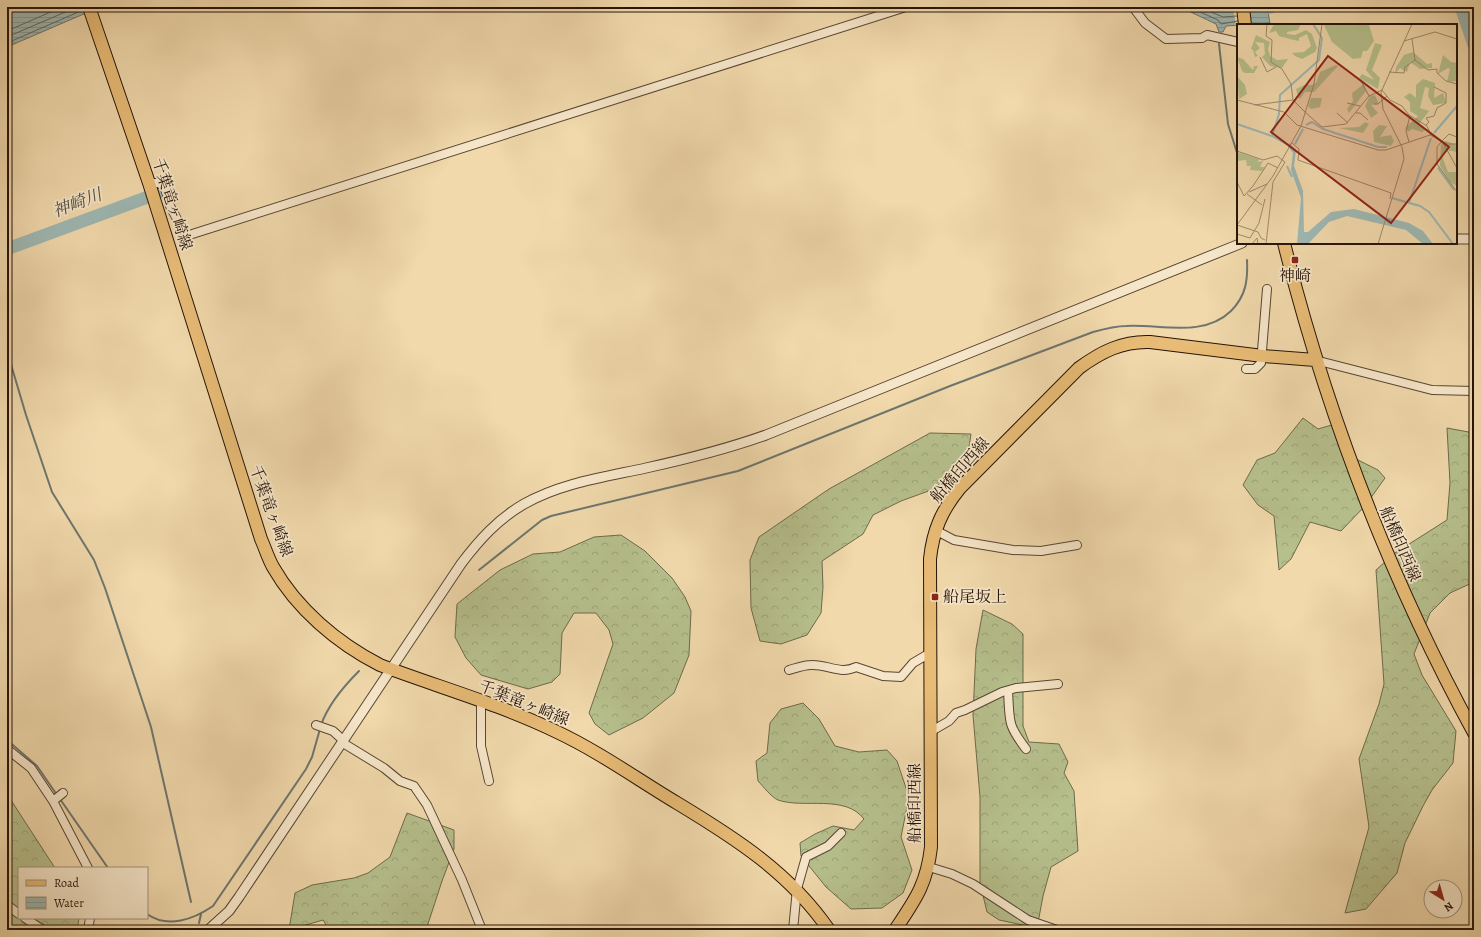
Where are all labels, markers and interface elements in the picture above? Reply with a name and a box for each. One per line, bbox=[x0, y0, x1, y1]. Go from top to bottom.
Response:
inset map bbox=[1237, 24, 1457, 244]
street label: 千葉竜ヶ崎線 bbox=[147, 155, 197, 253]
water label: 神崎川 bbox=[49, 182, 107, 223]
marker: 神崎 bbox=[1290, 255, 1300, 265]
place label: 神崎 bbox=[1279, 265, 1311, 287]
street label: 船橋印西線 bbox=[925, 433, 995, 507]
street label: 千葉竜ヶ崎線 bbox=[244, 462, 298, 560]
street label: 船橋印西線 bbox=[1374, 503, 1426, 585]
place label: 船尾坂上 bbox=[943, 586, 1007, 608]
marker: 船尾坂上 bbox=[930, 592, 940, 602]
street label: 千葉竜ヶ崎線 bbox=[475, 675, 573, 731]
street label: 船橋印西線 bbox=[904, 763, 926, 843]
legend bbox=[18, 867, 148, 919]
text: Road bbox=[54, 875, 80, 891]
north arrow bbox=[1423, 879, 1463, 919]
text: Water bbox=[53, 895, 84, 911]
text: N bbox=[1441, 898, 1456, 915]

